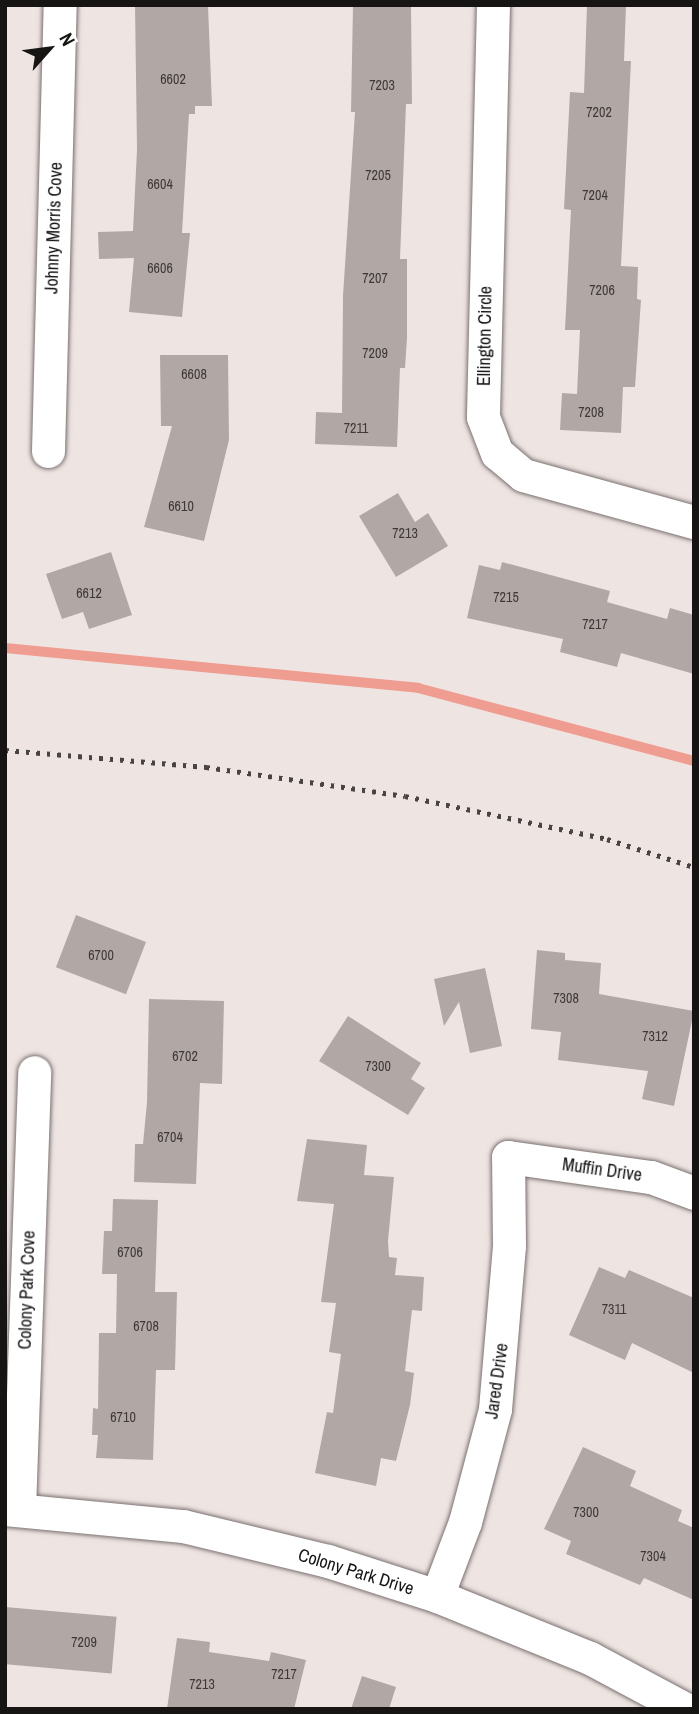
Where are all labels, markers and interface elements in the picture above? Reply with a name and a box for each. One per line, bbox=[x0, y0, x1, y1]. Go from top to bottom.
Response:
north arrow bbox=[14, 14, 84, 84]
text: N bbox=[53, 28, 82, 50]
house number: 6602 bbox=[160, 71, 186, 87]
house number: 7203 bbox=[369, 77, 395, 93]
house number: 7202 bbox=[586, 104, 612, 120]
street label: Johnny Morris Cove bbox=[41, 162, 67, 294]
house number: 7205 bbox=[365, 167, 391, 183]
house number: 6604 bbox=[147, 176, 173, 192]
house number: 7204 bbox=[582, 187, 608, 203]
house number: 6606 bbox=[147, 260, 173, 276]
house number: 7207 bbox=[362, 270, 388, 286]
house number: 7206 bbox=[589, 282, 615, 298]
street label: Ellington Circle bbox=[473, 286, 497, 386]
house number: 7209 bbox=[362, 345, 388, 361]
house number: 6608 bbox=[181, 366, 207, 382]
house number: 7208 bbox=[578, 404, 604, 420]
house number: 7211 bbox=[344, 420, 368, 436]
house number: 6610 bbox=[168, 498, 194, 514]
house number: 7213 bbox=[392, 525, 418, 541]
house number: 6612 bbox=[76, 585, 102, 601]
house number: 7215 bbox=[493, 589, 519, 605]
house number: 7217 bbox=[582, 616, 608, 632]
house number: 6700 bbox=[88, 947, 114, 963]
house number: 7308 bbox=[553, 990, 579, 1006]
house number: 7312 bbox=[642, 1028, 668, 1044]
house number: 6702 bbox=[172, 1048, 198, 1064]
house number: 7300 bbox=[365, 1058, 391, 1074]
house number: 6704 bbox=[157, 1129, 183, 1145]
street label: Muffin Drive bbox=[561, 1154, 643, 1186]
street label: Colony Park Cove bbox=[14, 1230, 40, 1350]
house number: 6706 bbox=[117, 1244, 143, 1260]
house number: 7311 bbox=[602, 1301, 626, 1317]
house number: 6708 bbox=[133, 1318, 159, 1334]
street label: Jared Drive bbox=[481, 1342, 513, 1420]
house number: 6710 bbox=[110, 1409, 136, 1425]
house number: 7300 bbox=[573, 1504, 599, 1520]
street label: Colony Park Drive bbox=[296, 1544, 416, 1600]
house number: 7304 bbox=[640, 1548, 666, 1564]
house number: 7209 bbox=[71, 1634, 97, 1650]
house number: 7217 bbox=[271, 1666, 297, 1682]
house number: 7213 bbox=[189, 1676, 215, 1692]

